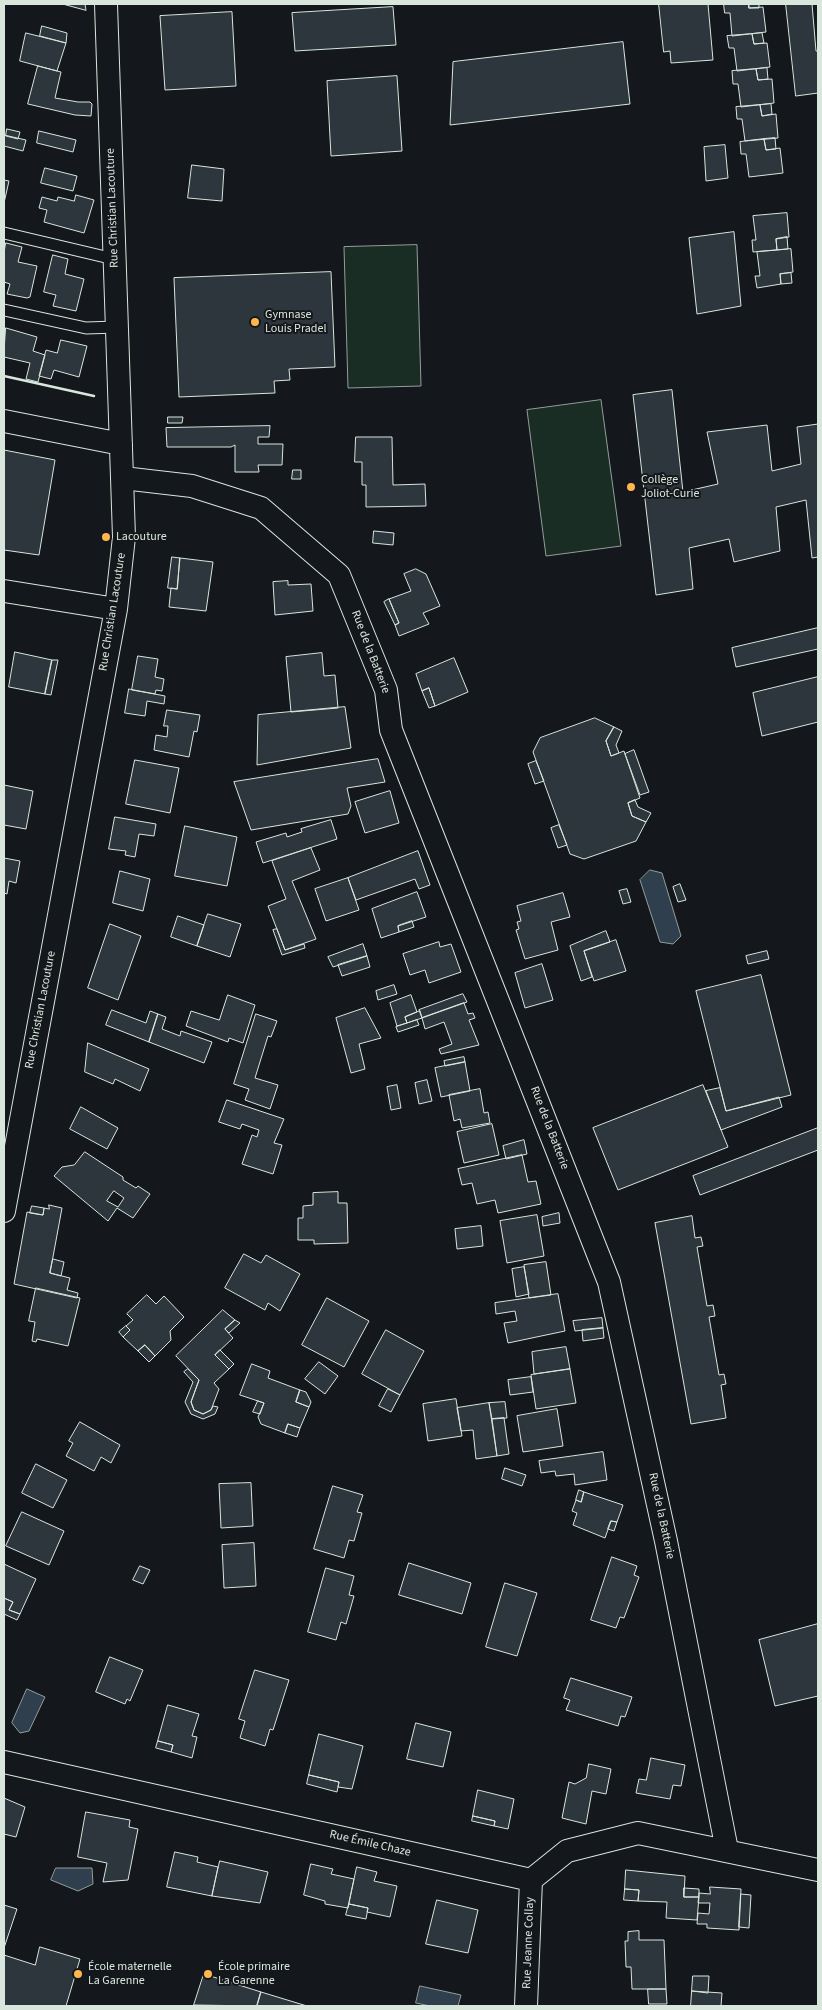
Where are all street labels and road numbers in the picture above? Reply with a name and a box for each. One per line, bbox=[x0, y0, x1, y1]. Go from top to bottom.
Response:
street label: Rue Christian Lacouture bbox=[104, 148, 122, 268]
street label: Rue Christian Lacouture bbox=[97, 552, 129, 672]
street label: Rue de la Batterie bbox=[348, 608, 392, 696]
street label: Rue Christian Lacouture bbox=[23, 950, 59, 1070]
street label: Rue de la Batterie bbox=[527, 1084, 571, 1172]
street label: Rue de la Batterie bbox=[645, 1472, 677, 1560]
street label: Rue Émile Chaze bbox=[328, 1828, 412, 1860]
street label: Rue Jeanne Collay bbox=[520, 1897, 538, 1989]

